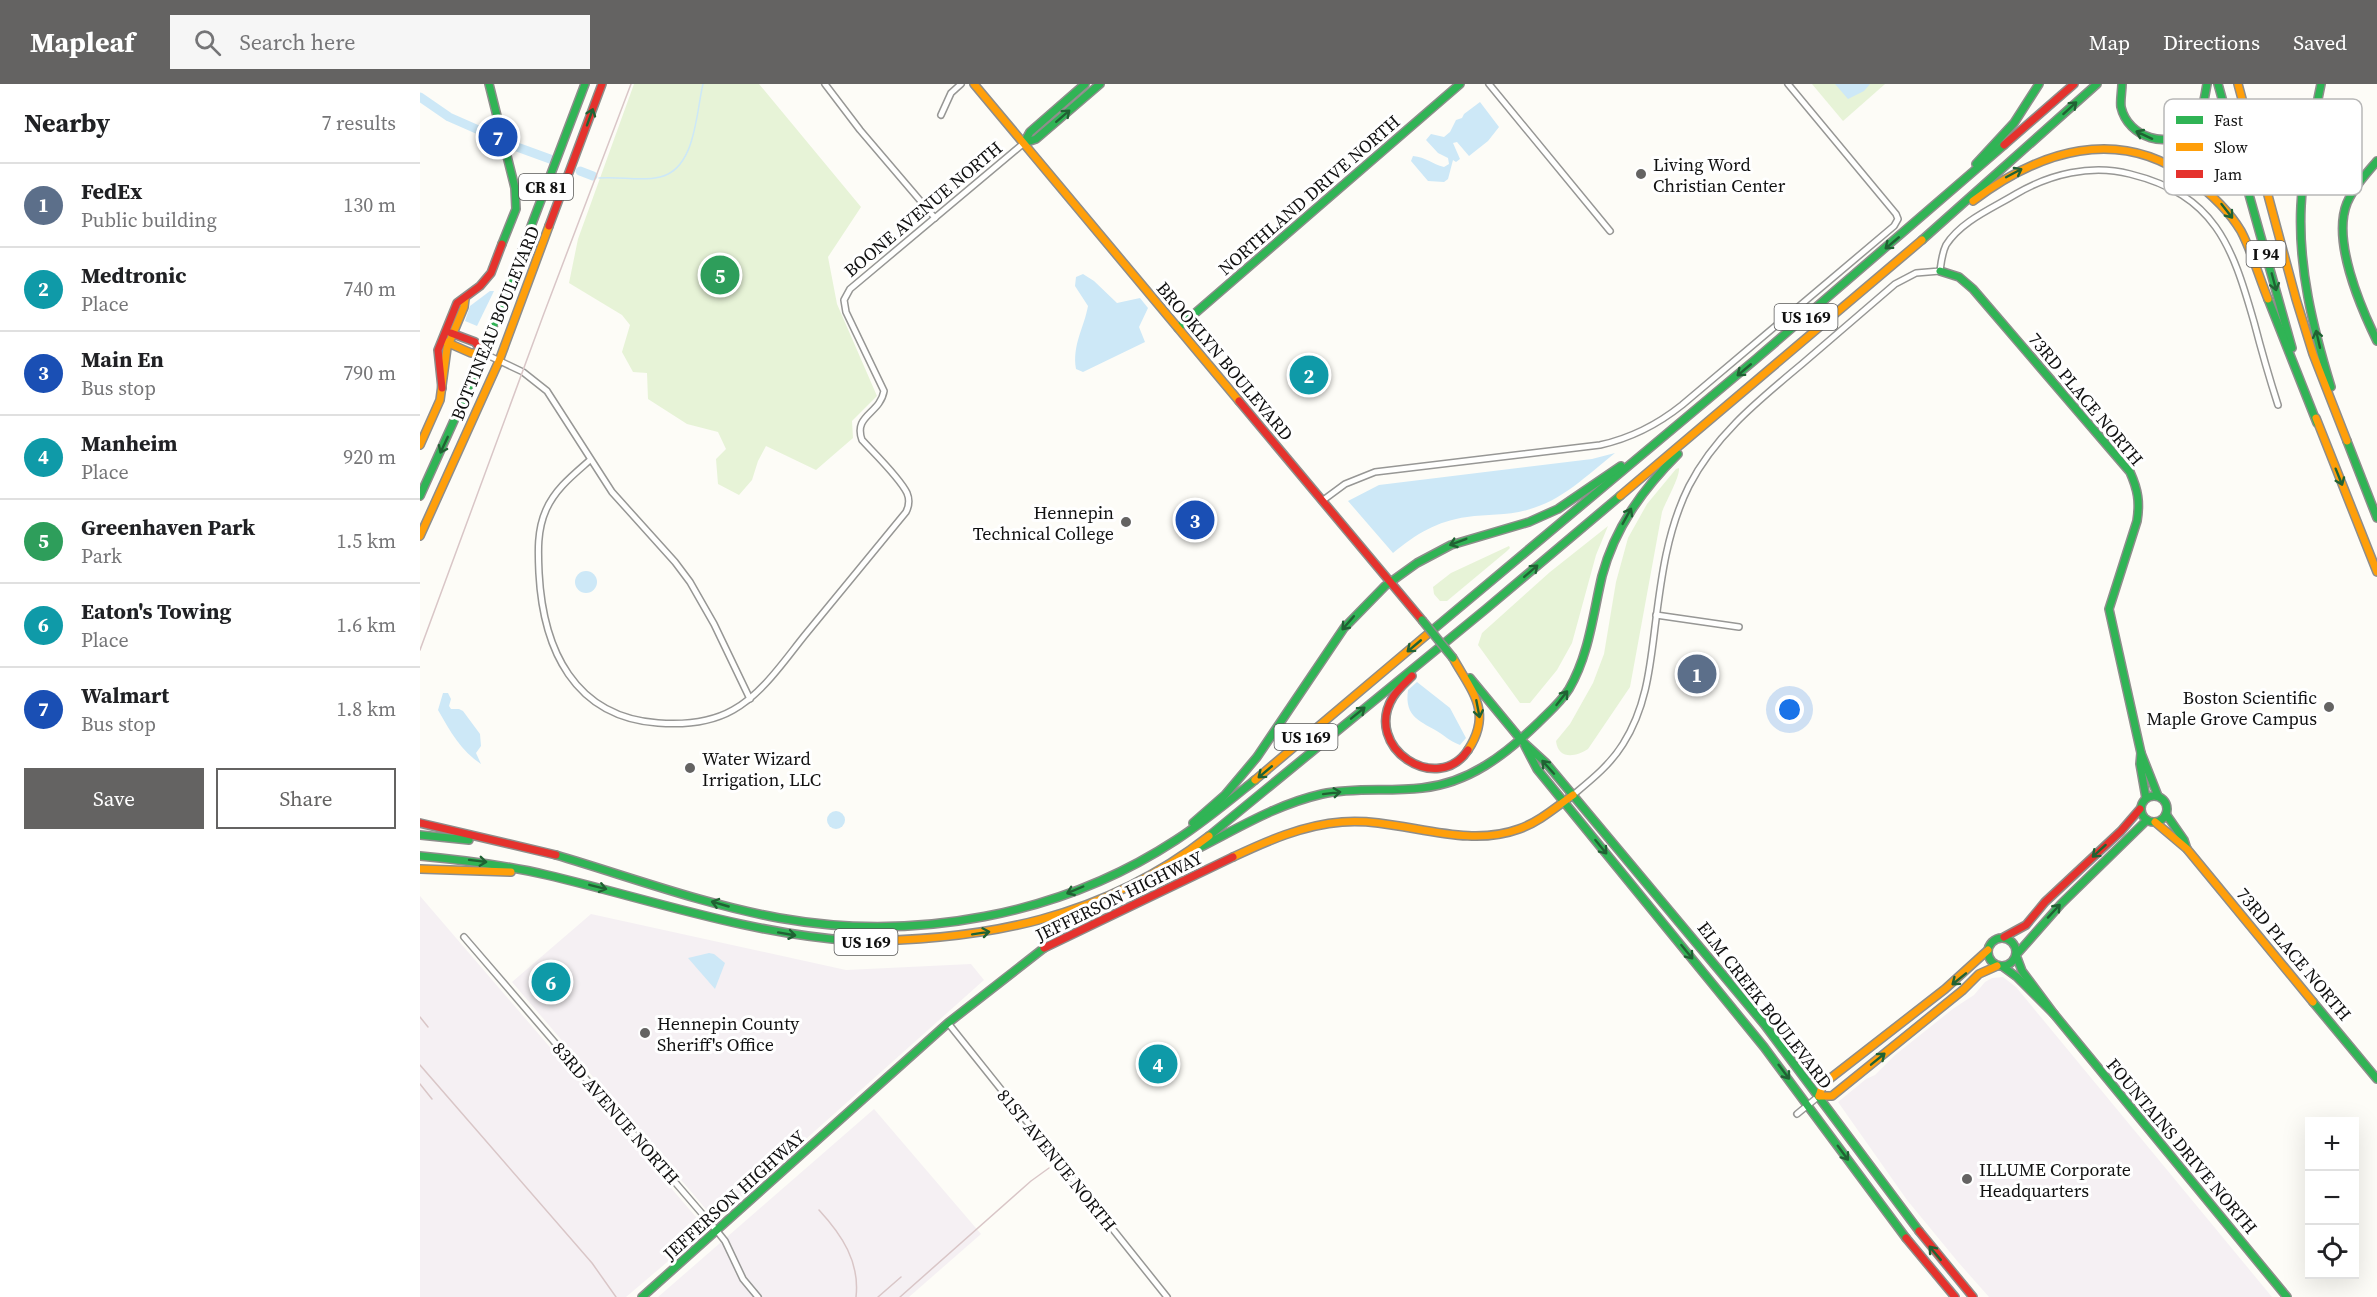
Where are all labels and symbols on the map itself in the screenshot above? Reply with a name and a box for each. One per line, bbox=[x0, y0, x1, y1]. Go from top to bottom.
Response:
legend bbox=[2164, 99, 2362, 195]
one-way arrow bbox=[2062, 101, 2077, 115]
one-way arrow bbox=[586, 108, 597, 127]
one-way arrow bbox=[1055, 109, 1070, 123]
street label: NORTHLAND DRIVE NORTH bbox=[1213, 109, 1405, 281]
text: Fast bbox=[2214, 109, 2244, 131]
pin: 7 bbox=[478, 115, 518, 160]
one-way arrow bbox=[2136, 129, 2154, 141]
street label: BOONE AVENUE NORTH bbox=[839, 135, 1007, 283]
text: Slow bbox=[2214, 136, 2249, 158]
place label: Living Word Christian Center bbox=[1653, 152, 1786, 198]
text: Jam bbox=[2213, 163, 2242, 185]
marker: Living Word Christian Center bbox=[1634, 167, 1648, 181]
one-way arrow bbox=[2005, 167, 2023, 178]
road number: CR 81 bbox=[519, 174, 573, 200]
one-way arrow bbox=[2220, 203, 2233, 219]
street label: BOTTINEAU BOULEVARD bbox=[445, 222, 545, 424]
one-way arrow bbox=[1885, 236, 1900, 250]
road number: I 94 bbox=[2246, 241, 2286, 267]
pin: 5 bbox=[700, 252, 740, 297]
one-way arrow bbox=[2268, 272, 2280, 291]
street label: BROOKLYN BOULEVARD bbox=[1151, 276, 1299, 446]
road number: US 169 bbox=[1774, 304, 1838, 330]
street label: 73RD PLACE NORTH bbox=[2023, 327, 2149, 471]
one-way arrow bbox=[2311, 329, 2323, 348]
pin: 2 bbox=[1290, 352, 1328, 398]
one-way arrow bbox=[1736, 363, 1752, 376]
one-way arrow bbox=[437, 436, 449, 454]
one-way arrow bbox=[2334, 467, 2345, 486]
pin: 3 bbox=[1176, 498, 1214, 542]
place label: Hennepin Technical College bbox=[973, 500, 1114, 546]
one-way arrow bbox=[1621, 508, 1633, 525]
marker: Hennepin Technical College bbox=[1119, 515, 1133, 529]
one-way arrow bbox=[1449, 537, 1468, 548]
one-way arrow bbox=[1523, 564, 1538, 578]
one-way arrow bbox=[1341, 615, 1355, 630]
one-way arrow bbox=[1407, 640, 1423, 653]
pin: 1 bbox=[1678, 652, 1716, 696]
place label: Boston Scientific Maple Grove Campus bbox=[2147, 685, 2317, 731]
one-way arrow bbox=[1556, 691, 1568, 707]
your location bbox=[1775, 695, 1804, 724]
one-way arrow bbox=[1473, 699, 1484, 719]
marker: Boston Scientific Maple Grove Campus bbox=[2322, 700, 2336, 714]
one-way arrow bbox=[1350, 706, 1365, 720]
road number: US 169 bbox=[1274, 724, 1338, 750]
place label: Water Wizard Irrigation, LLC bbox=[702, 746, 821, 792]
one-way arrow bbox=[1541, 760, 1555, 775]
marker: Water Wizard Irrigation, LLC bbox=[683, 761, 697, 775]
one-way arrow bbox=[1257, 765, 1273, 778]
one-way arrow bbox=[1322, 787, 1342, 798]
one-way arrow bbox=[1594, 839, 1608, 854]
one-way arrow bbox=[2091, 843, 2106, 858]
street label: JEFFERSON HIGHWAY bbox=[1030, 844, 1207, 948]
one-way arrow bbox=[468, 856, 488, 867]
one-way arrow bbox=[588, 882, 607, 894]
street label: 73RD PLACE NORTH bbox=[2231, 882, 2357, 1026]
one-way arrow bbox=[1067, 885, 1085, 896]
one-way arrow bbox=[711, 897, 730, 909]
one-way arrow bbox=[2046, 903, 2061, 918]
street label: ELM CREEK BOULEVARD bbox=[1692, 916, 1838, 1094]
one-way arrow bbox=[971, 927, 990, 938]
one-way arrow bbox=[777, 929, 796, 940]
road number: US 169 bbox=[834, 929, 898, 955]
one-way arrow bbox=[1680, 944, 1693, 960]
pin: 6 bbox=[532, 960, 570, 1004]
one-way arrow bbox=[1951, 972, 1967, 985]
place label: Hennepin County Sheriff's Office bbox=[657, 1011, 800, 1057]
marker: Hennepin County Sheriff's Office bbox=[638, 1026, 652, 1040]
street label: 83RD AVENUE NORTH bbox=[547, 1036, 685, 1190]
pin: 4 bbox=[1138, 1042, 1178, 1086]
one-way arrow bbox=[1869, 1053, 1885, 1066]
street label: FOUNTAINS DRIVE NORTH bbox=[2101, 1053, 2263, 1239]
one-way arrow bbox=[1777, 1064, 1790, 1080]
street label: 81ST AVENUE NORTH bbox=[992, 1083, 1122, 1237]
street label: JEFFERSON HIGHWAY bbox=[657, 1124, 811, 1266]
one-way arrow bbox=[1836, 1144, 1849, 1160]
place label: ILLUME Corporate Headquarters bbox=[1979, 1157, 2131, 1203]
marker: ILLUME Corporate Headquarters bbox=[1960, 1172, 1974, 1186]
one-way arrow bbox=[1929, 1245, 1942, 1261]

